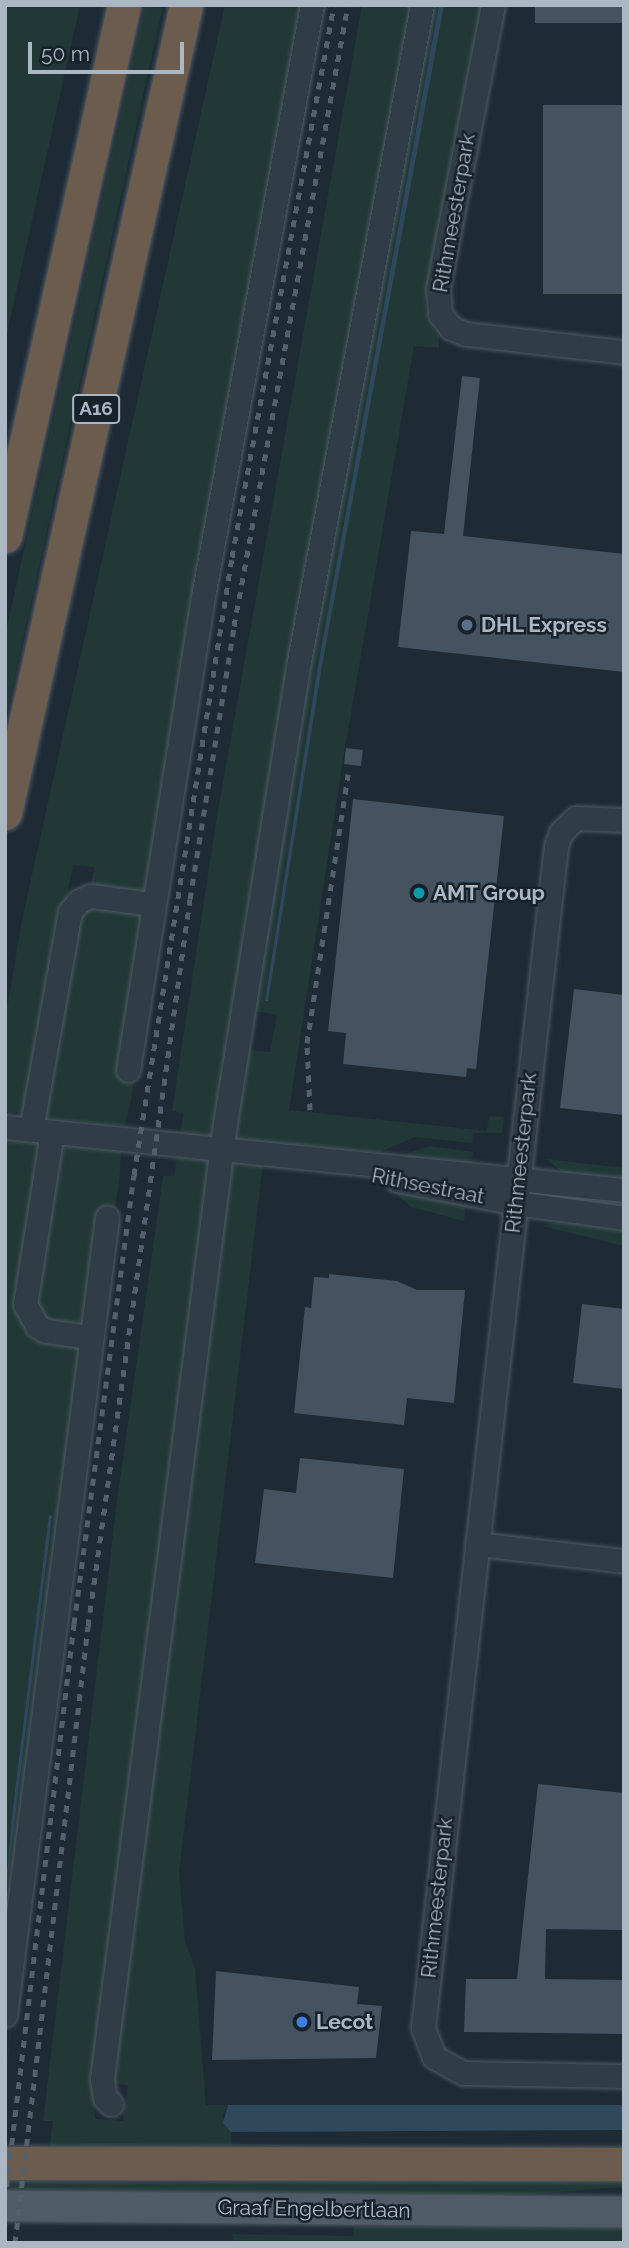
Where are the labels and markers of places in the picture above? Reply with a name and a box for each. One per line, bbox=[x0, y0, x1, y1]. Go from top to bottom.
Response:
place label: DHL Express bbox=[481, 612, 607, 638]
marker: DHL Express bbox=[459, 617, 475, 633]
place label: AMT Group bbox=[433, 880, 546, 906]
marker: AMT Group bbox=[411, 885, 427, 901]
place label: Lecot bbox=[316, 2009, 373, 2035]
marker: Lecot bbox=[294, 2014, 310, 2030]

